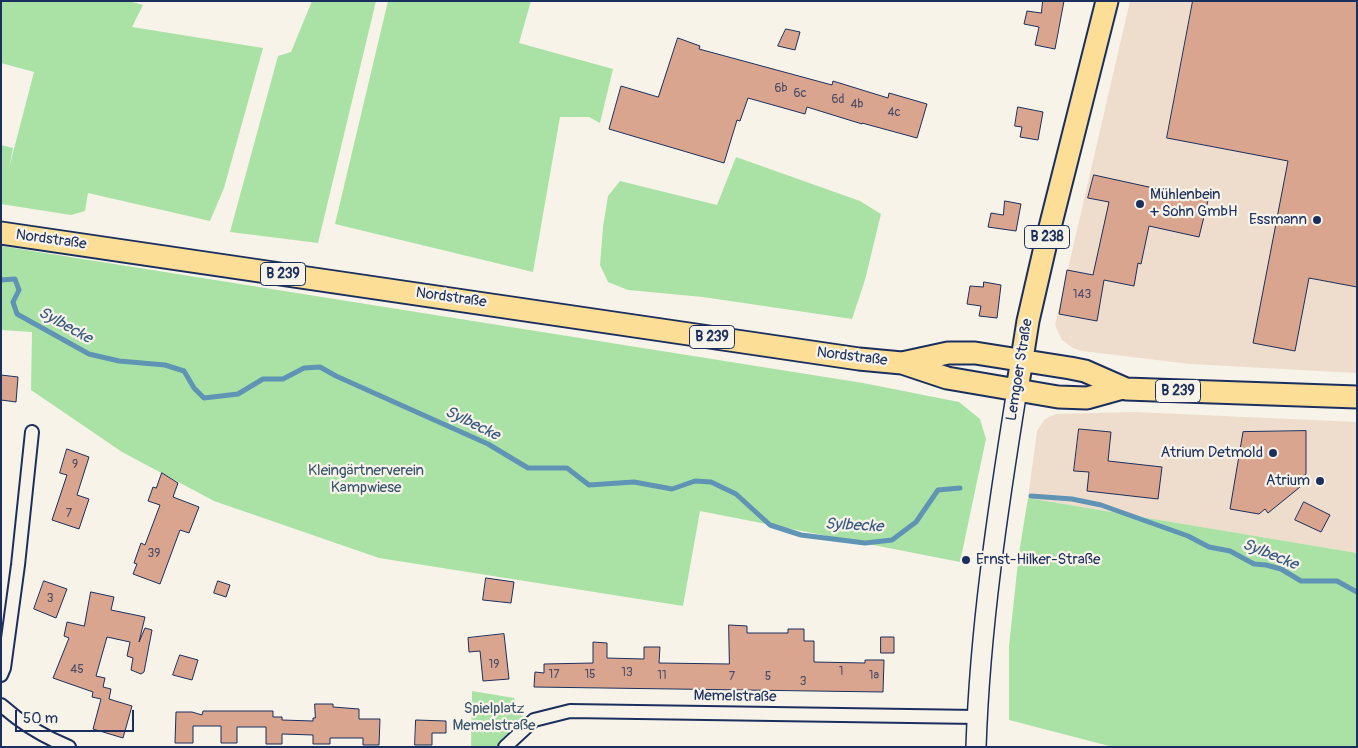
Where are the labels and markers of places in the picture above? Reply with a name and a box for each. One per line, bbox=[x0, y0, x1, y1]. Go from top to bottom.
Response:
place label: Mühlenbein + Sohn GmbH bbox=[1150, 186, 1237, 221]
marker: Mühlenbein + Sohn GmbH bbox=[1134, 198, 1146, 210]
place label: Essmann bbox=[1249, 211, 1307, 229]
marker: Essmann bbox=[1311, 214, 1323, 226]
place label: Atrium Detmold bbox=[1160, 444, 1263, 462]
marker: Atrium Detmold bbox=[1267, 447, 1279, 459]
place label: Atrium bbox=[1266, 472, 1310, 490]
marker: Atrium bbox=[1314, 475, 1326, 487]
place label: Ernst-Hilker-Straße bbox=[976, 551, 1100, 569]
marker: Ernst-Hilker-Straße bbox=[960, 554, 972, 566]

